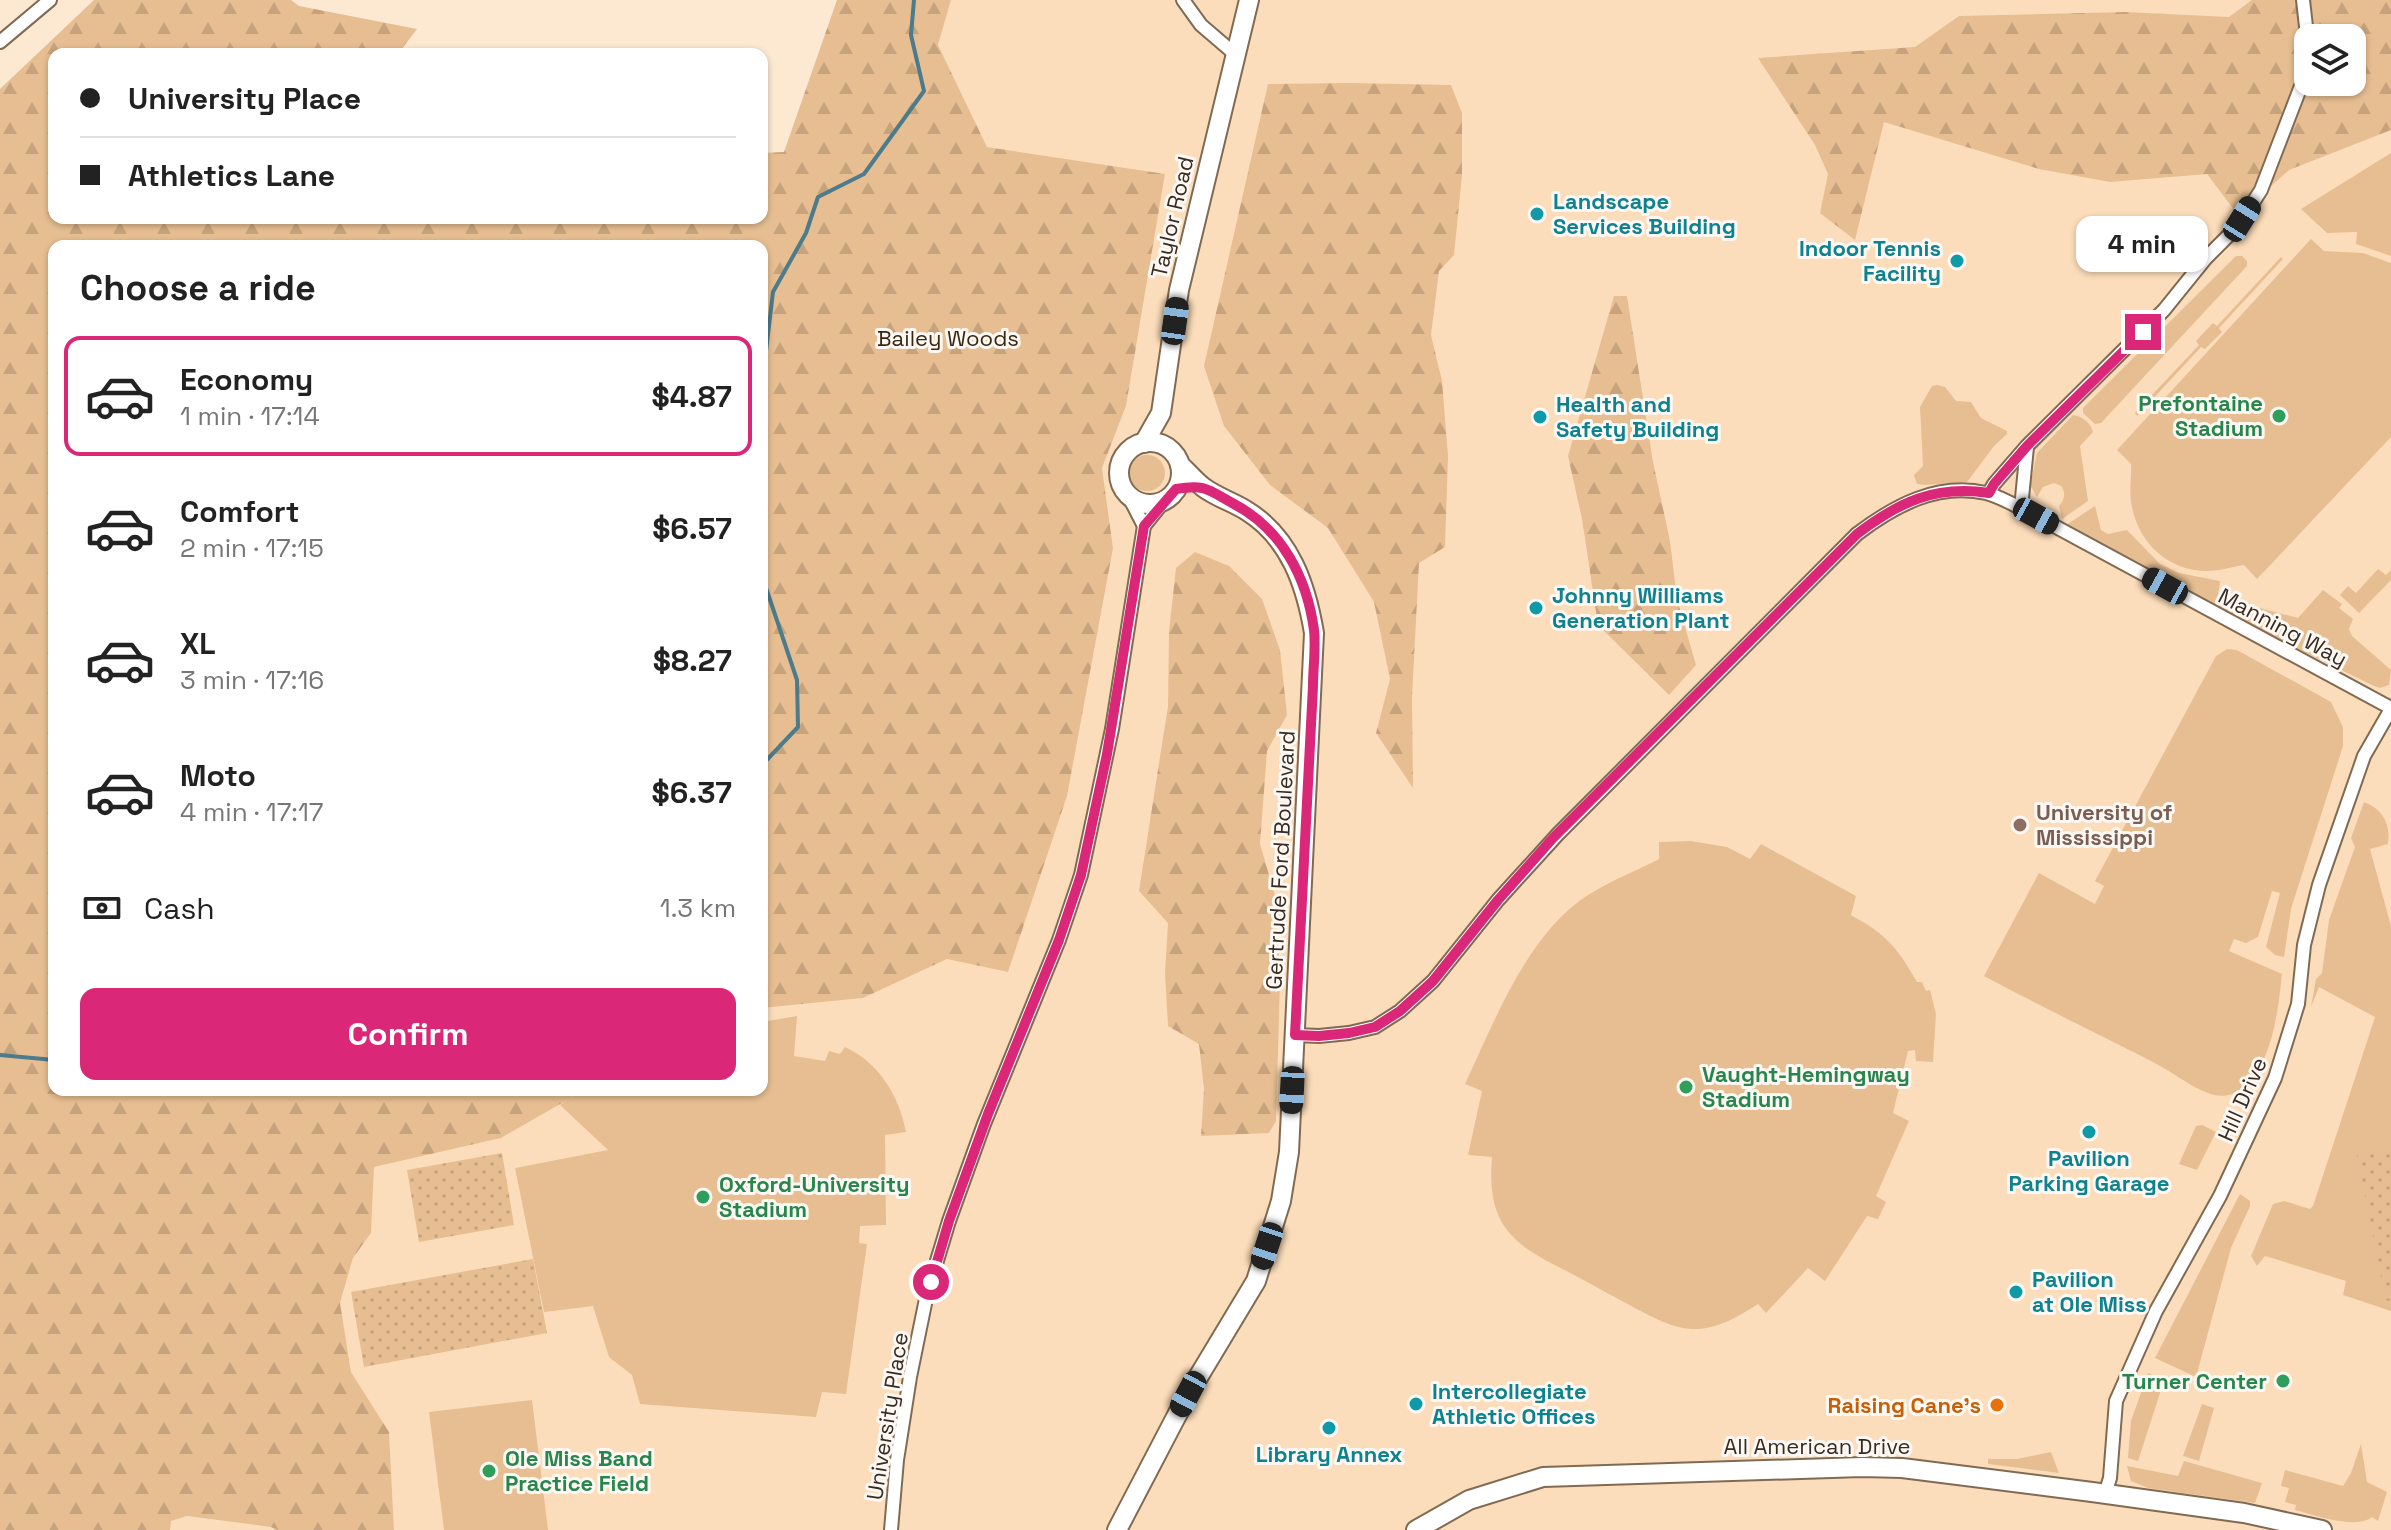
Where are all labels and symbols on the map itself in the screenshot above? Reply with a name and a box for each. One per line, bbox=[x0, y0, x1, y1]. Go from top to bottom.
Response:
street label: Taylor Road bbox=[1144, 154, 1200, 280]
place label: Landscape Services Building bbox=[1553, 187, 1736, 240]
car bbox=[2219, 192, 2265, 246]
marker: Landscape Services Building bbox=[1528, 205, 1546, 223]
callout: 4 min bbox=[2077, 216, 2209, 272]
place label: Indoor Tennis Facility bbox=[1799, 234, 1941, 287]
marker: Indoor Tennis Facility bbox=[1948, 252, 1966, 270]
car bbox=[1160, 296, 1190, 346]
route end bbox=[2125, 314, 2161, 350]
park label: Bailey Woods bbox=[877, 324, 1019, 352]
place label: Prefontaine Stadium bbox=[2138, 389, 2263, 442]
place label: Health and Safety Building bbox=[1556, 390, 1719, 443]
marker: Prefontaine Stadium bbox=[2270, 407, 2288, 425]
marker: Health and Safety Building bbox=[1531, 408, 1549, 426]
car bbox=[2009, 494, 2063, 538]
car bbox=[2138, 564, 2192, 608]
place label: Johnny Williams Generation Plant bbox=[1552, 581, 1730, 634]
street label: Manning Way bbox=[2214, 581, 2352, 673]
marker: Johnny Williams Generation Plant bbox=[1527, 599, 1545, 617]
street label: Gertrude Ford Boulevard bbox=[1259, 730, 1301, 990]
place label: University of Mississippi bbox=[2036, 798, 2172, 851]
marker: University of Mississippi bbox=[2011, 816, 2029, 834]
street label: Hill Drive bbox=[2211, 1053, 2273, 1145]
place label: Vaught-Hemingway Stadium bbox=[1702, 1060, 1910, 1113]
car bbox=[1279, 1065, 1305, 1115]
marker: Vaught-Hemingway Stadium bbox=[1677, 1078, 1695, 1096]
marker: Pavilion Parking Garage bbox=[2080, 1123, 2098, 1141]
place label: Pavilion Parking Garage bbox=[2009, 1144, 2169, 1197]
place label: Oxford-University Stadium bbox=[719, 1170, 910, 1223]
marker: Oxford-University Stadium bbox=[694, 1188, 712, 1206]
car bbox=[1248, 1219, 1286, 1273]
route start bbox=[913, 1264, 949, 1300]
place label: Pavilion at Ole Miss bbox=[2032, 1265, 2147, 1318]
marker: Pavilion at Ole Miss bbox=[2007, 1283, 2025, 1301]
street label: University Place bbox=[860, 1330, 914, 1502]
car bbox=[1166, 1367, 1210, 1421]
place label: Turner Center bbox=[2122, 1367, 2267, 1395]
marker: Turner Center bbox=[2274, 1372, 2292, 1390]
place label: Intercollegiate Athletic Offices bbox=[1432, 1377, 1596, 1430]
place label: Raising Cane's bbox=[1828, 1391, 1981, 1419]
marker: Intercollegiate Athletic Offices bbox=[1407, 1395, 1425, 1413]
marker: Raising Cane's bbox=[1988, 1396, 2006, 1414]
marker: Library Annex bbox=[1320, 1419, 1338, 1437]
street label: All American Drive bbox=[1723, 1432, 1911, 1460]
place label: Library Annex bbox=[1256, 1440, 1402, 1468]
place label: Ole Miss Band Practice Field bbox=[505, 1444, 653, 1497]
marker: Ole Miss Band Practice Field bbox=[480, 1462, 498, 1480]

